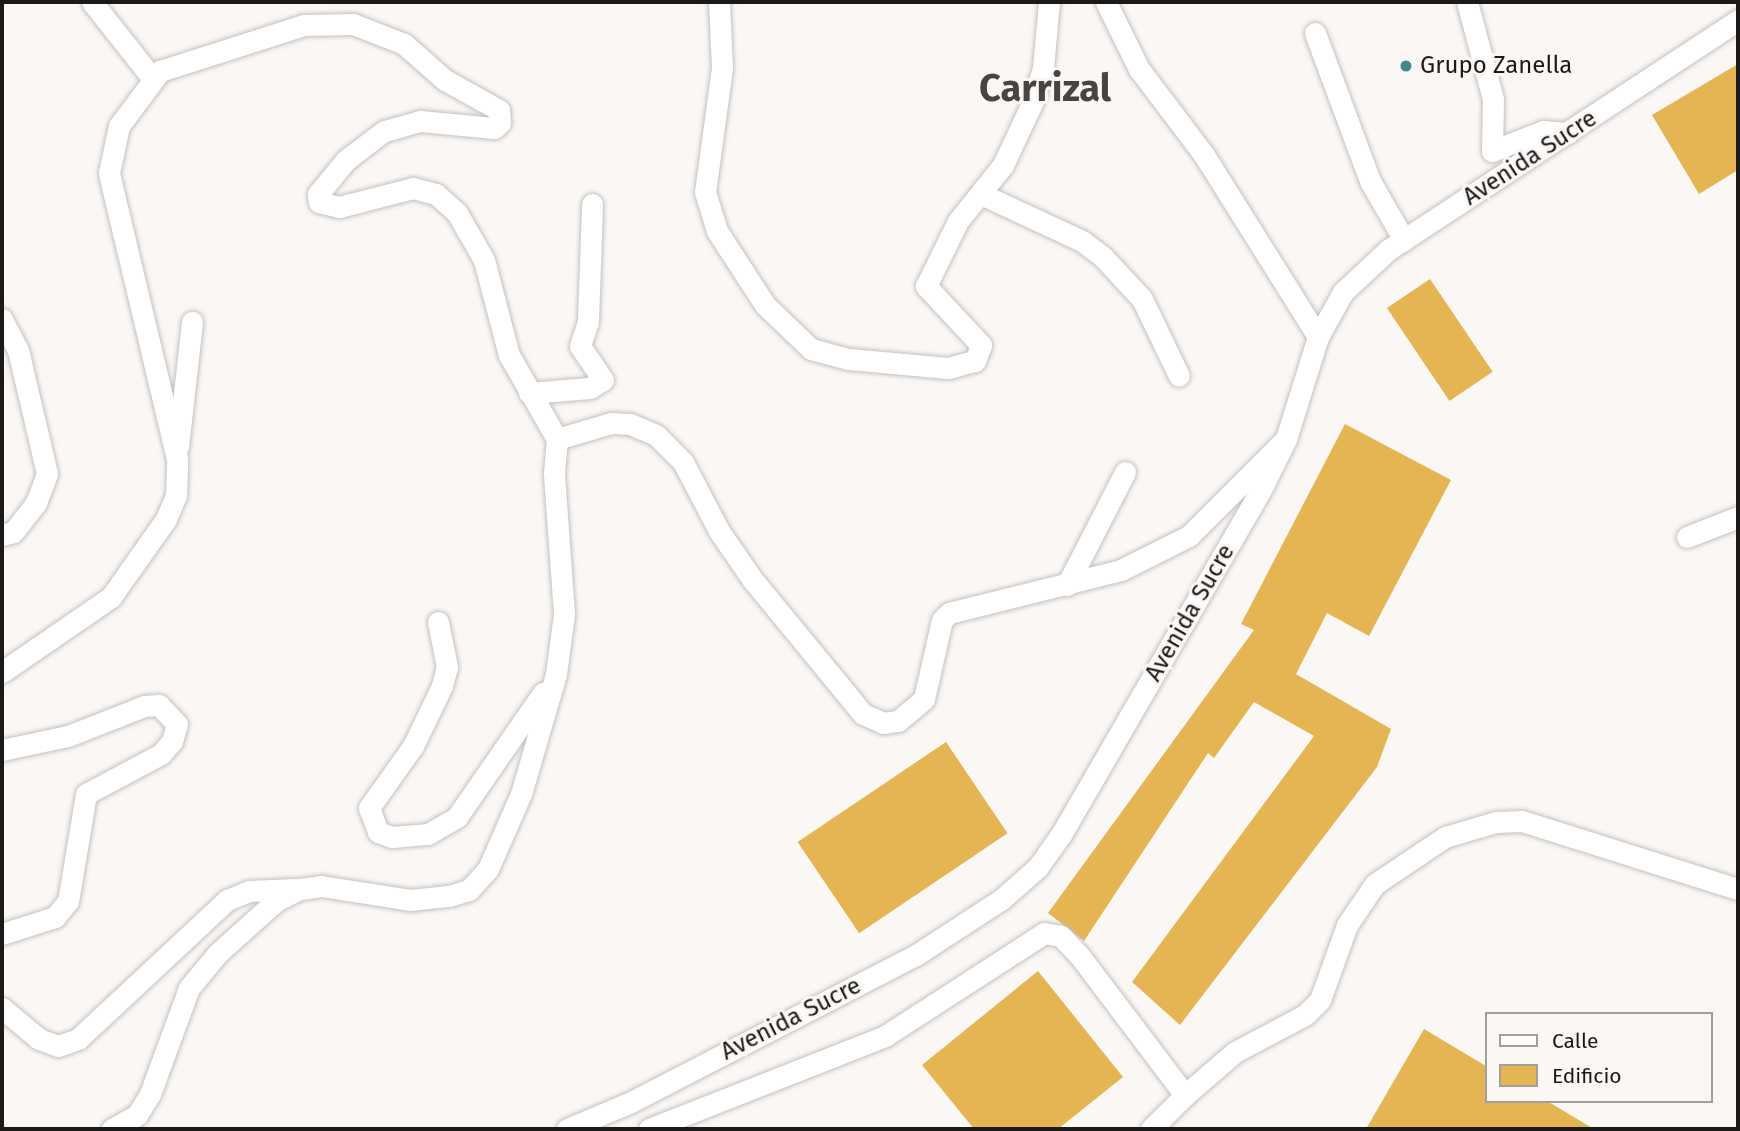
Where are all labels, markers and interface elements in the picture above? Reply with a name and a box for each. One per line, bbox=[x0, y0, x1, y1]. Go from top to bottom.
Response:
place label: Grupo Zanella bbox=[1420, 52, 1572, 80]
marker: Grupo Zanella bbox=[1398, 58, 1414, 74]
district label: Carrizal bbox=[979, 66, 1111, 112]
street label: Avenida Sucre bbox=[1458, 104, 1602, 212]
street label: Avenida Sucre bbox=[1139, 539, 1241, 687]
street label: Avenida Sucre bbox=[716, 971, 866, 1067]
legend bbox=[1484, 1012, 1712, 1103]
text: Calle bbox=[1552, 1028, 1598, 1054]
text: Edificio bbox=[1552, 1063, 1622, 1089]

